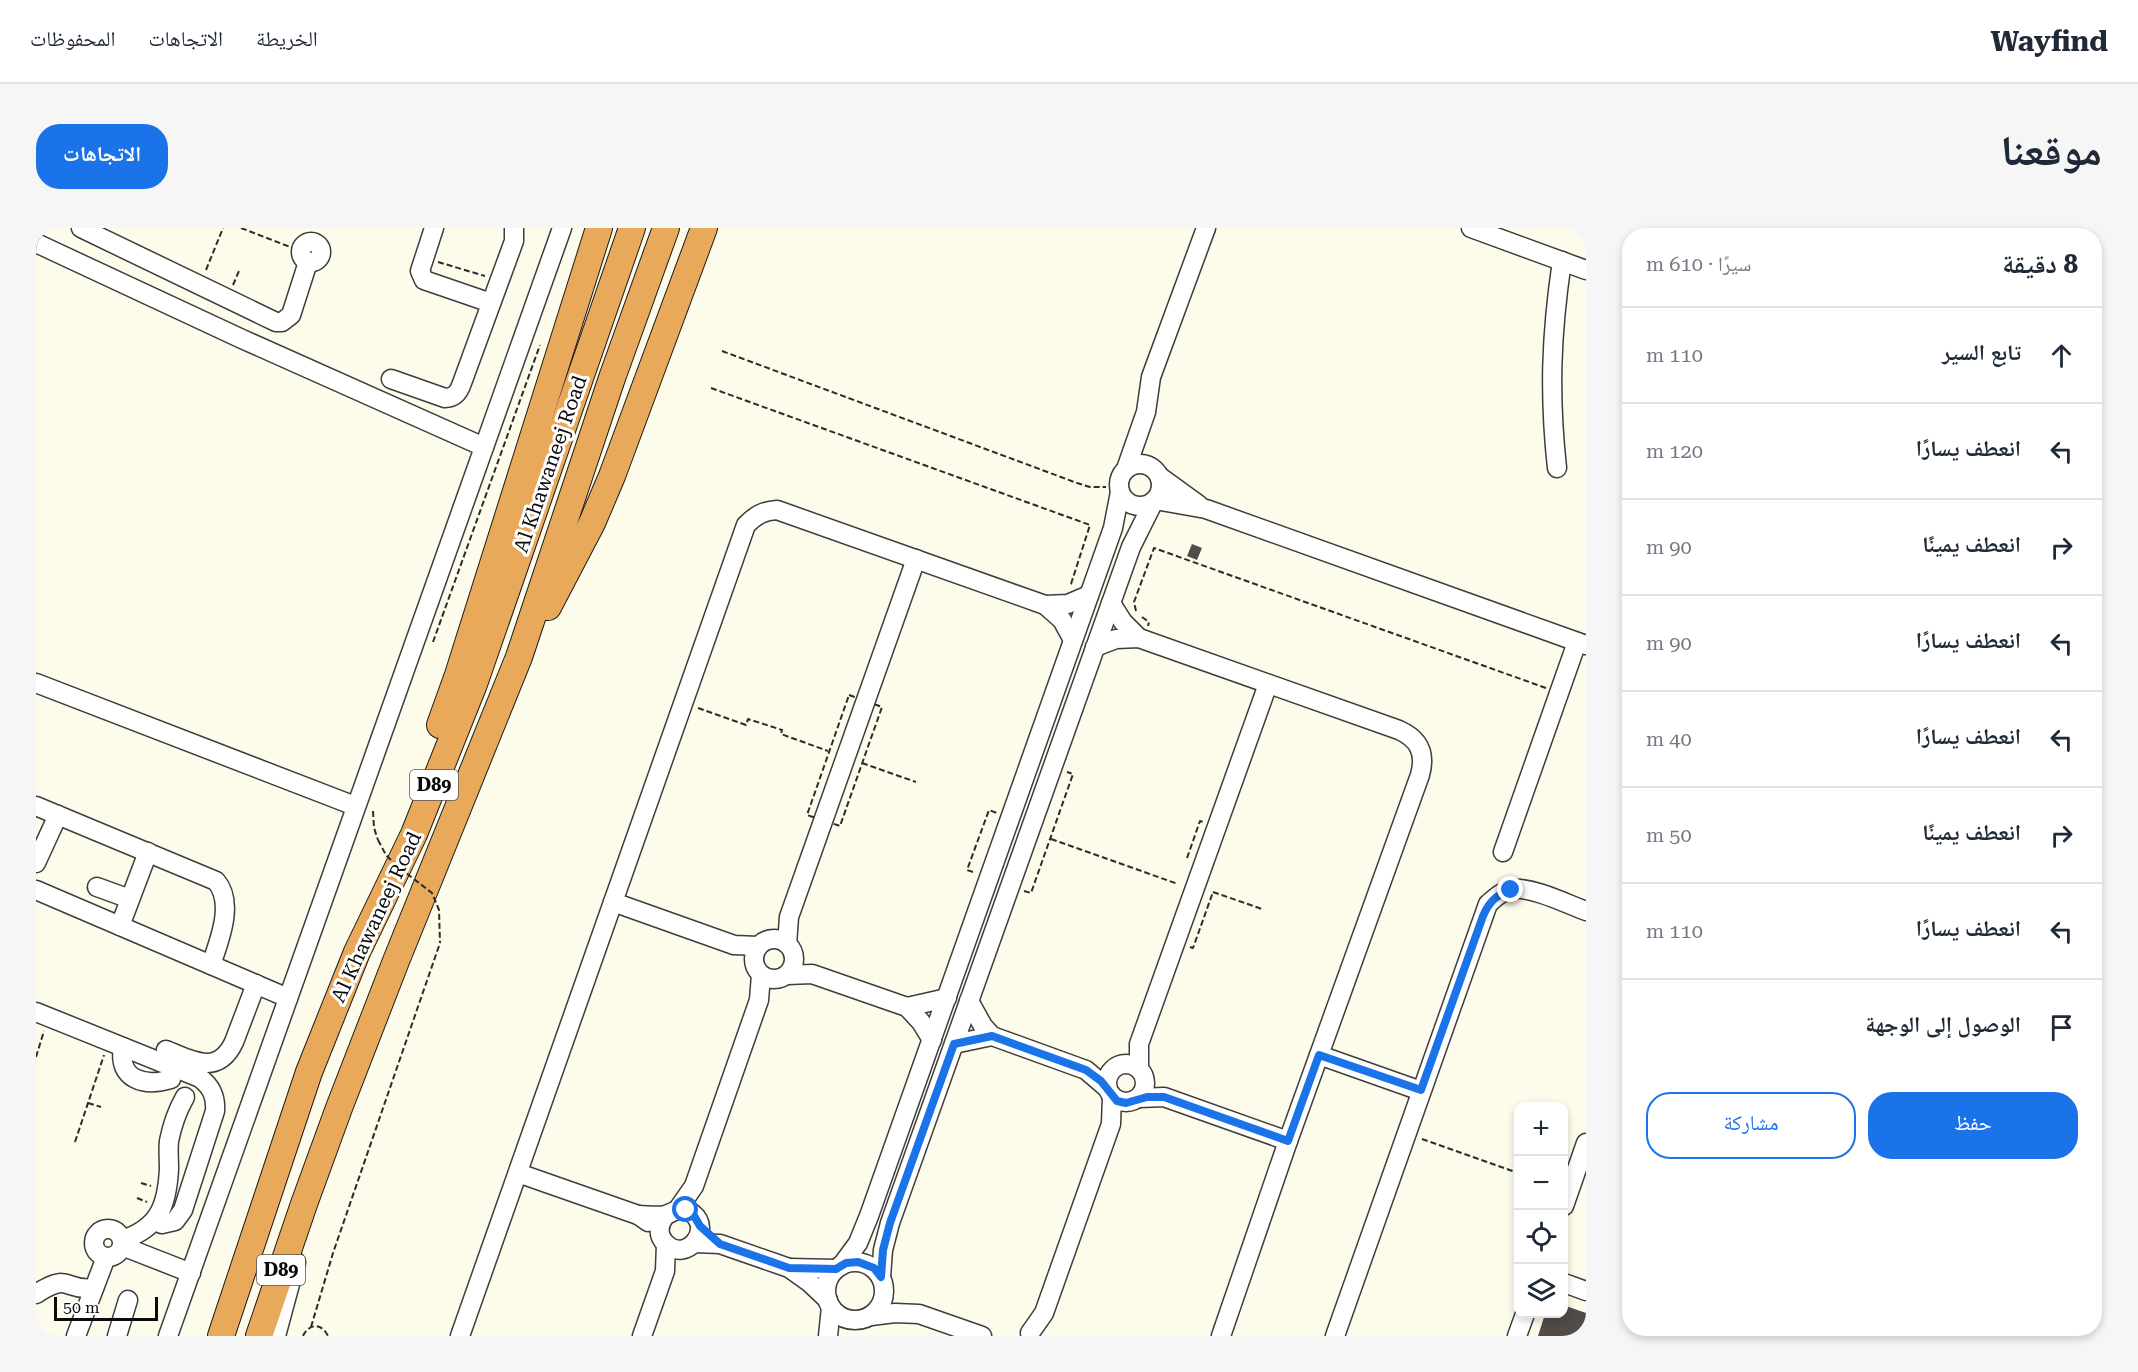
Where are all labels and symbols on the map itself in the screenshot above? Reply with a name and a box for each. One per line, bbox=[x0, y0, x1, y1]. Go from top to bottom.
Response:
street label: Al Khawaneej Road bbox=[508, 372, 592, 556]
road number: D89 bbox=[410, 770, 458, 800]
street label: Al Khawaneej Road bbox=[326, 828, 426, 1006]
route end bbox=[1497, 876, 1523, 902]
route start bbox=[672, 1196, 698, 1222]
road number: D89 bbox=[257, 1255, 305, 1285]
scale bar bbox=[54, 1294, 158, 1322]

